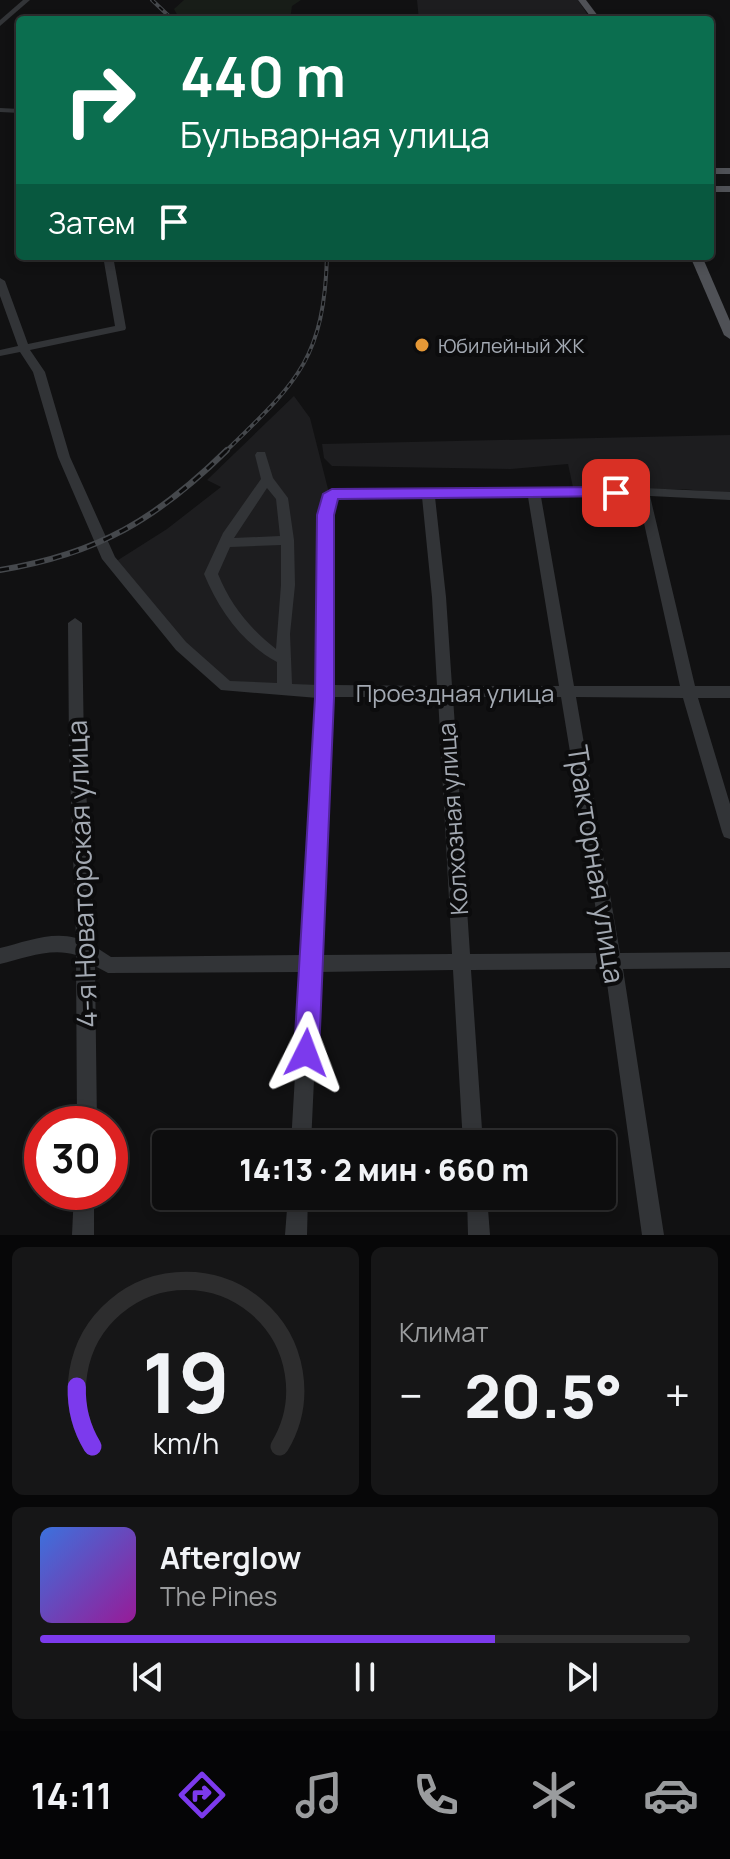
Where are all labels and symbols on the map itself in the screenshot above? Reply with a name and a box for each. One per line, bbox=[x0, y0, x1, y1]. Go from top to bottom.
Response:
place label: Юбилейный ЖК bbox=[438, 332, 584, 359]
marker: Юбилейный ЖК bbox=[413, 336, 431, 354]
pin bbox=[582, 459, 650, 527]
street label: Проездная улица bbox=[356, 676, 554, 709]
street label: 4-я Новаторская улица bbox=[57, 720, 105, 1028]
street label: Колхозная улица bbox=[429, 722, 475, 916]
street label: Тракторная улица bbox=[559, 742, 635, 986]
position arrow bbox=[264, 1011, 348, 1095]
speed limit sign: 30 bbox=[24, 1106, 128, 1210]

